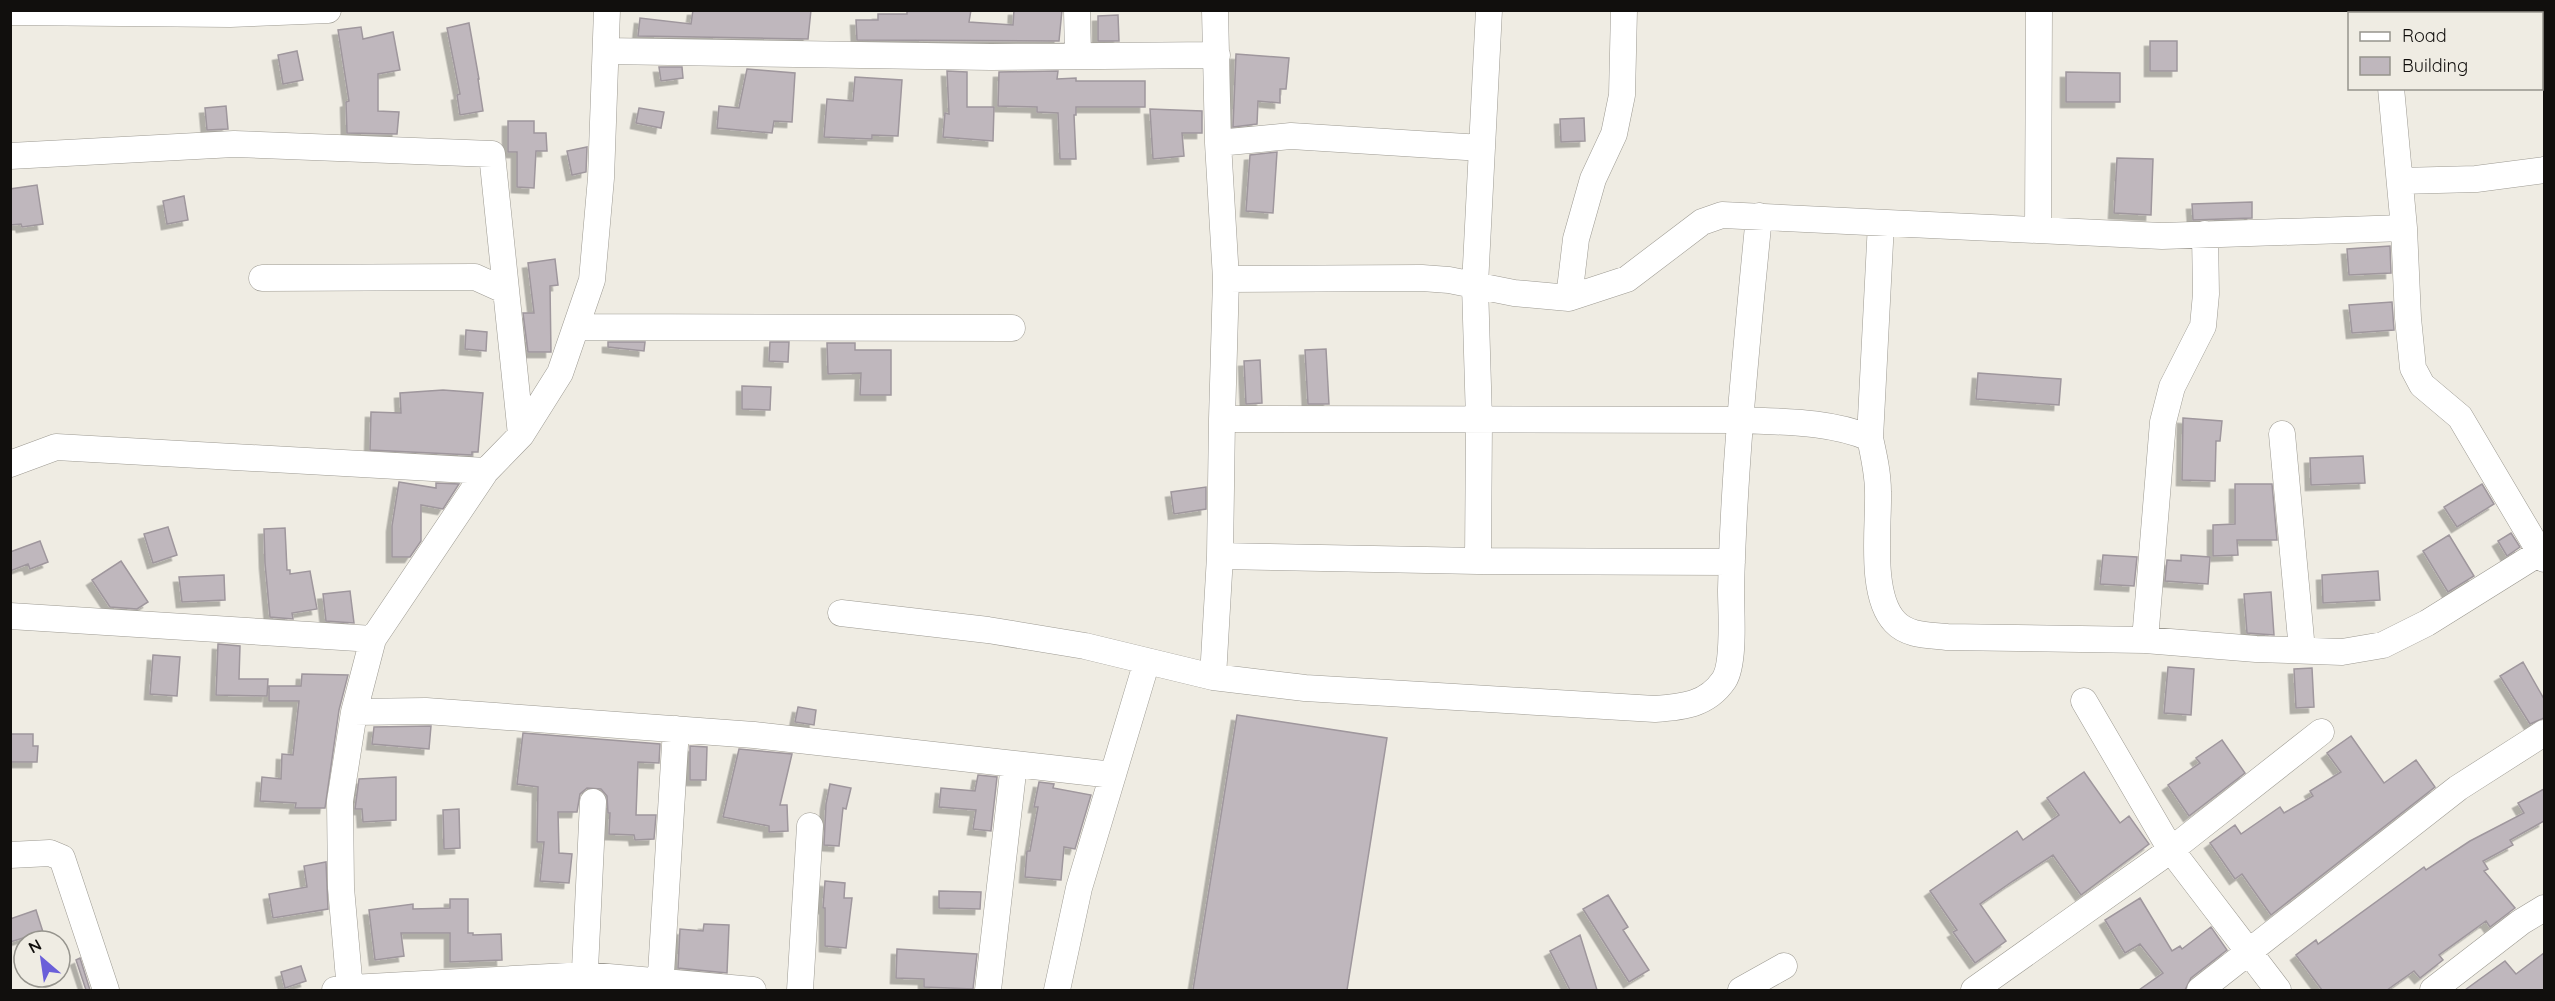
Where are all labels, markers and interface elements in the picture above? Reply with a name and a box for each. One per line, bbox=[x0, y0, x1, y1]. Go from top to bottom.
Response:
legend bbox=[2348, 12, 2543, 90]
text: Road bbox=[2402, 24, 2447, 47]
text: Building bbox=[2402, 54, 2468, 77]
north arrow bbox=[12, 929, 72, 989]
text: N bbox=[25, 934, 45, 957]

